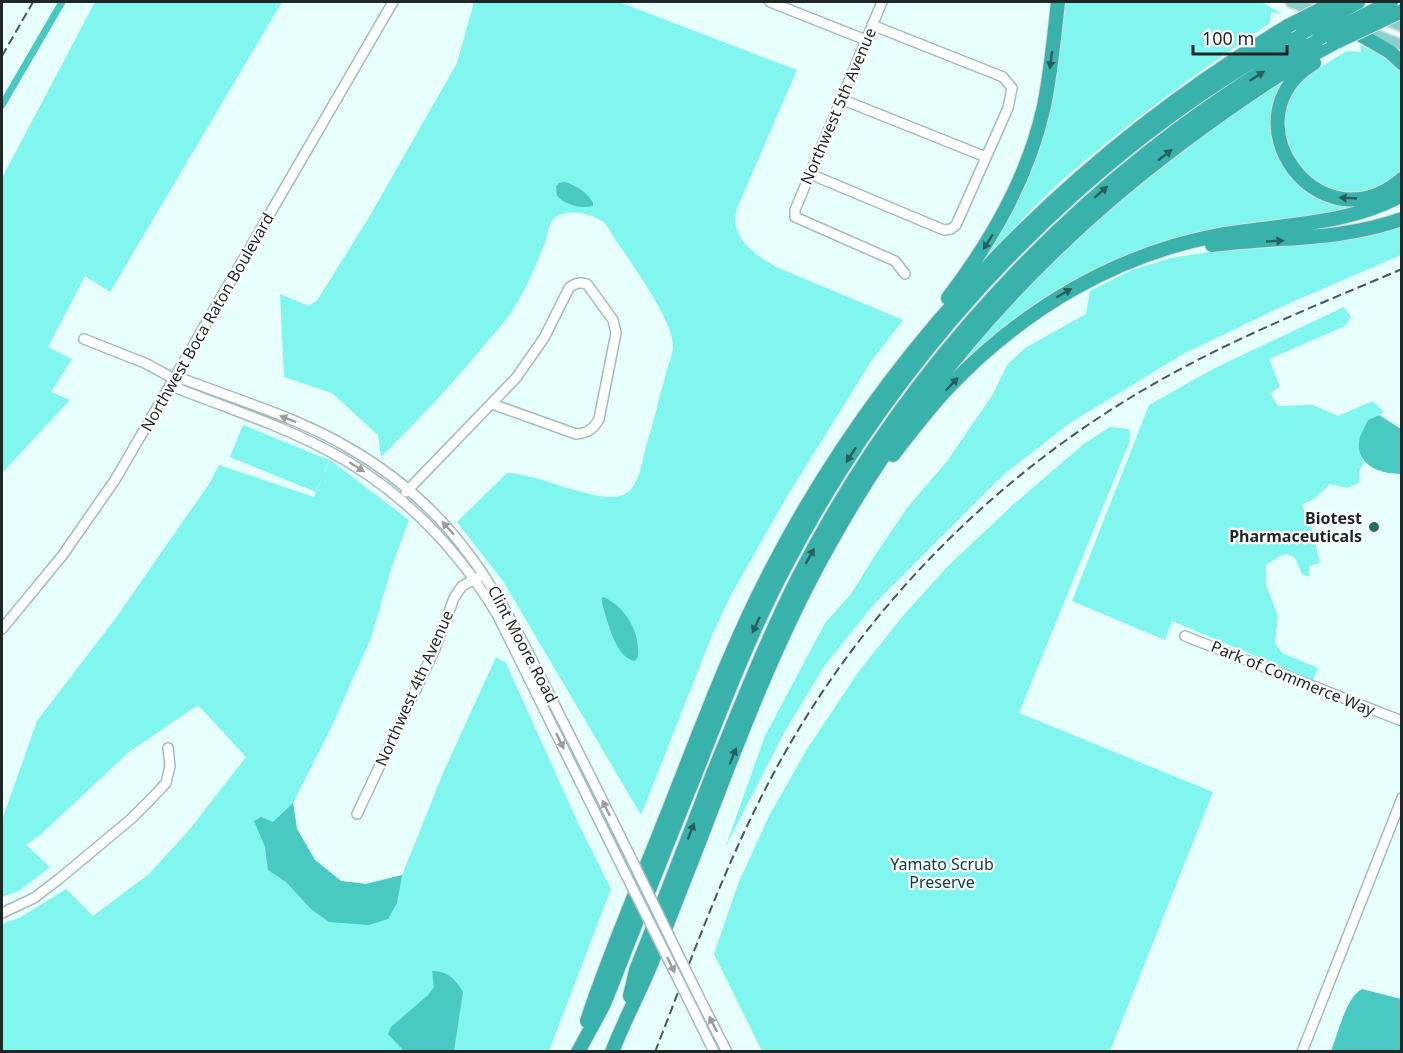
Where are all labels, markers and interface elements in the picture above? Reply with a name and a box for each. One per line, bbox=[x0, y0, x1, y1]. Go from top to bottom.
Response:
scale bar bbox=[1193, 18, 1288, 56]
street label: Northwest 5th Avenue bbox=[795, 24, 881, 188]
text: 100 m bbox=[1202, 26, 1254, 50]
one-way arrow bbox=[1047, 50, 1056, 69]
one-way arrow bbox=[1249, 70, 1265, 81]
one-way arrow bbox=[1157, 149, 1173, 161]
one-way arrow bbox=[1093, 186, 1109, 199]
one-way arrow bbox=[1339, 194, 1358, 203]
street label: Northwest Boca Raton Boulevard bbox=[135, 209, 279, 435]
one-way arrow bbox=[982, 234, 993, 250]
one-way arrow bbox=[1265, 236, 1284, 245]
one-way arrow bbox=[1056, 288, 1072, 299]
one-way arrow bbox=[945, 376, 959, 391]
one-way arrow bbox=[279, 414, 297, 423]
one-way arrow bbox=[846, 447, 857, 463]
one-way arrow bbox=[349, 462, 365, 473]
place label: Biotest Pharmaceuticals bbox=[1229, 507, 1362, 547]
one-way arrow bbox=[441, 520, 455, 535]
marker: Biotest Pharmaceuticals bbox=[1367, 520, 1381, 534]
one-way arrow bbox=[805, 547, 815, 564]
street label: Clint Moore Road bbox=[483, 581, 563, 707]
street label: Northwest 4th Avenue bbox=[370, 607, 458, 769]
one-way arrow bbox=[752, 617, 761, 634]
street label: Park of Commerce Way bbox=[1208, 635, 1379, 721]
one-way arrow bbox=[555, 732, 565, 750]
one-way arrow bbox=[728, 747, 738, 765]
one-way arrow bbox=[601, 799, 611, 816]
one-way arrow bbox=[687, 822, 696, 840]
park label: Yamato Scrub Preserve bbox=[890, 853, 994, 893]
one-way arrow bbox=[666, 956, 675, 973]
one-way arrow bbox=[708, 1016, 718, 1033]

